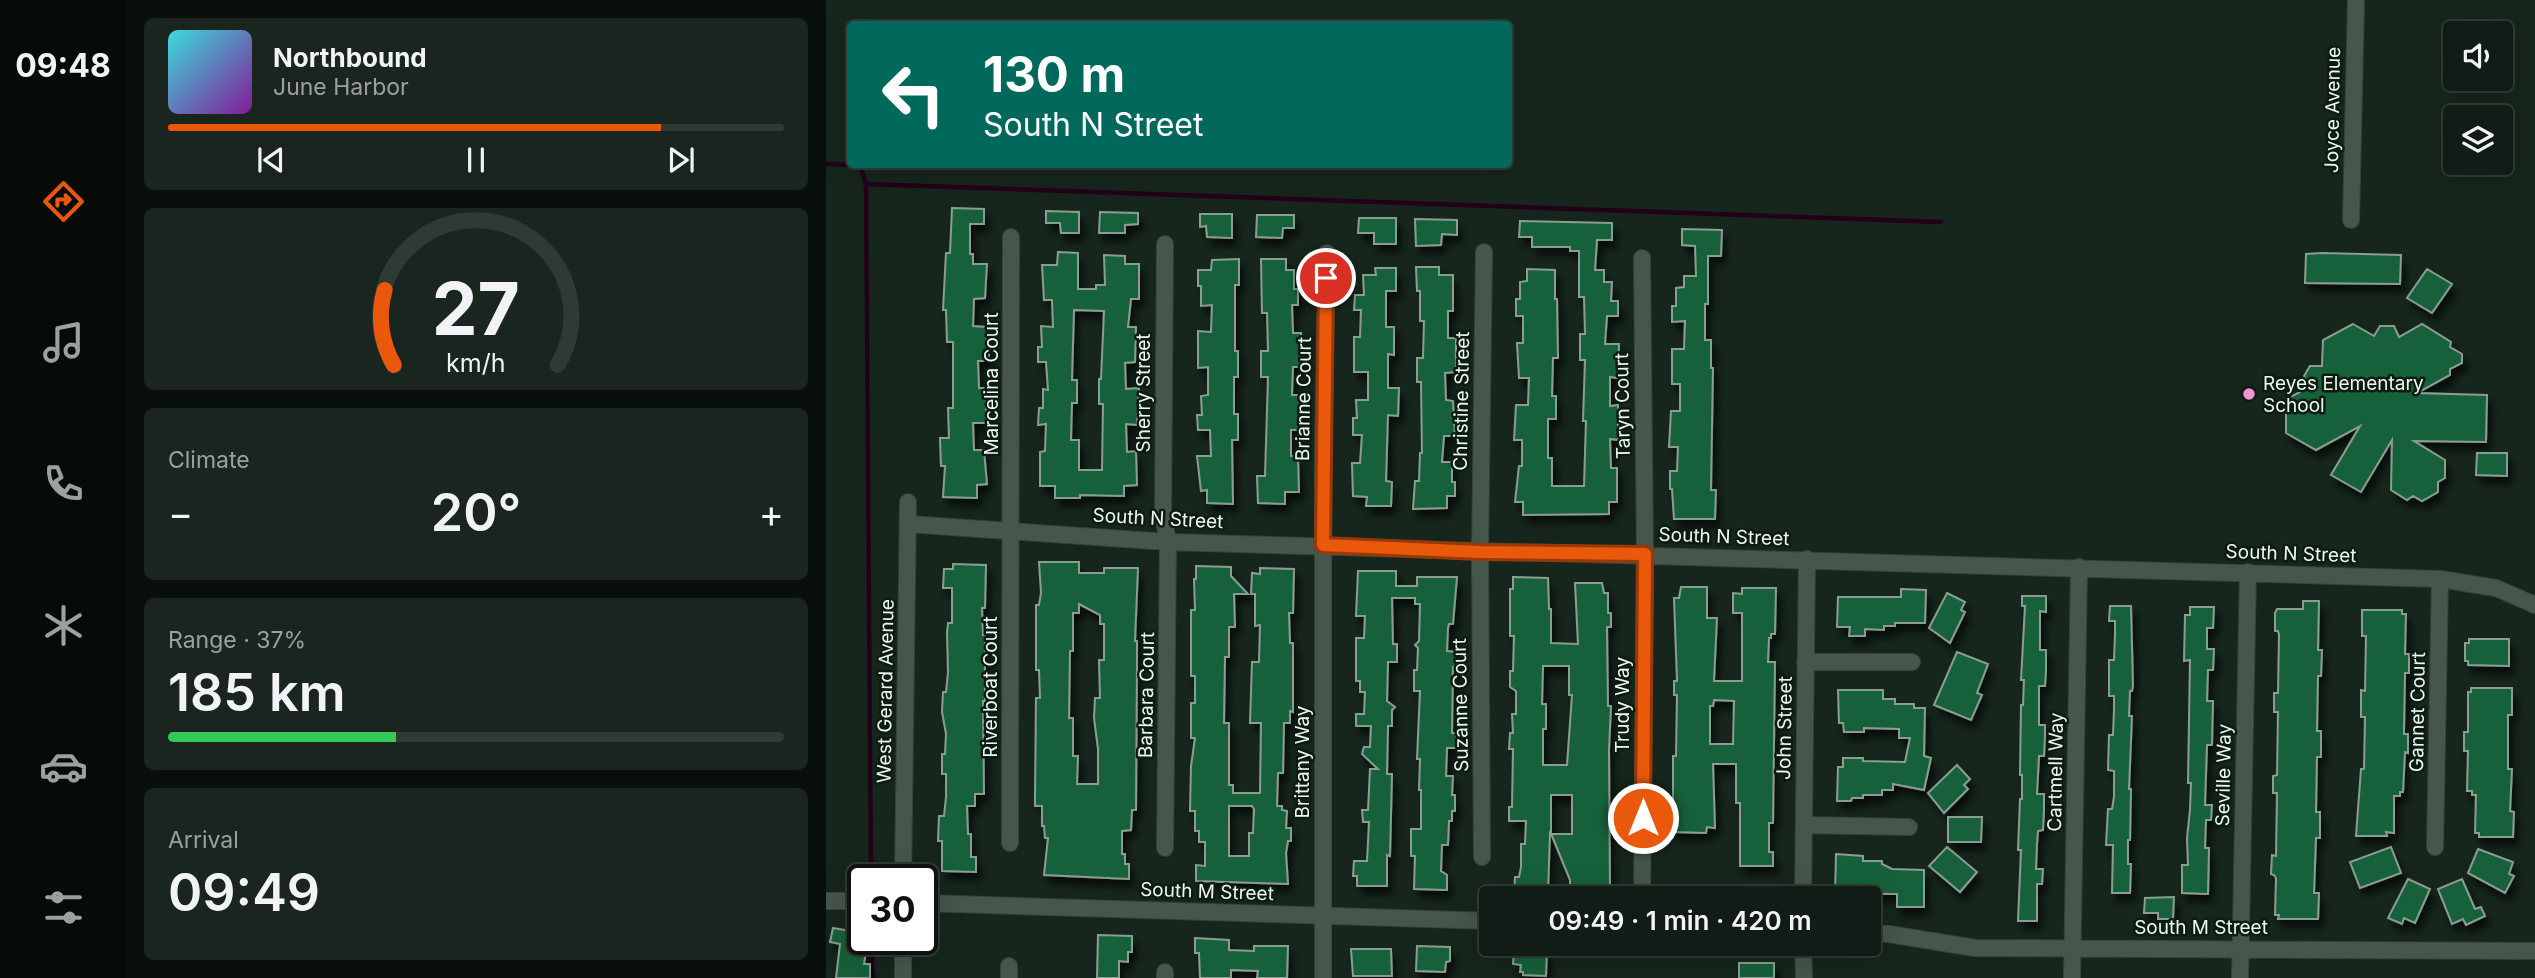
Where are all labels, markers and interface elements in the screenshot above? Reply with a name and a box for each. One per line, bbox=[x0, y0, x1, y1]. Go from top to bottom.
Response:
map controls bbox=[2443, 21, 2513, 175]
button: sound bbox=[2443, 21, 2513, 91]
text: Northbound bbox=[273, 42, 427, 73]
text: 130 m bbox=[983, 45, 1125, 104]
text: 09:48 bbox=[15, 46, 111, 85]
street label: Joyce Avenue bbox=[2320, 47, 2345, 173]
icon: left bbox=[868, 49, 959, 140]
text: June Harbor bbox=[273, 73, 409, 101]
text: South N Street bbox=[983, 105, 1203, 144]
button: layers bbox=[2443, 105, 2513, 175]
icon: previous bbox=[252, 141, 290, 179]
icon: pause bbox=[457, 141, 495, 179]
icon: next bbox=[662, 141, 700, 179]
icon: directions bbox=[39, 177, 88, 226]
pin bbox=[1296, 248, 1356, 308]
icon: arrive bbox=[1307, 259, 1345, 297]
text: 27 bbox=[432, 264, 520, 353]
street label: Marcelina Court bbox=[980, 312, 1003, 456]
icon: music bbox=[39, 318, 88, 367]
street label: Christine Street bbox=[1449, 331, 1474, 471]
street label: Sherry Street bbox=[1132, 333, 1155, 453]
street label: Brianne Court bbox=[1291, 337, 1316, 461]
text: km/h bbox=[446, 348, 506, 378]
street label: Taryn Court bbox=[1610, 353, 1635, 459]
place label: Reyes Elementary School bbox=[2263, 372, 2424, 417]
marker: Reyes Elementary School bbox=[2241, 386, 2257, 402]
text: Climate bbox=[168, 446, 250, 474]
icon: phone bbox=[39, 459, 88, 508]
text: 20° bbox=[431, 481, 521, 544]
text: − bbox=[168, 490, 193, 536]
text: + bbox=[759, 490, 784, 536]
street label: South N Street bbox=[1092, 504, 1224, 533]
street label: South N Street bbox=[1658, 523, 1790, 550]
street label: South N Street bbox=[2225, 540, 2357, 567]
street label: West Gerard Avenue bbox=[872, 599, 899, 783]
icon: climate bbox=[39, 601, 88, 650]
street label: Riverboat Court bbox=[979, 616, 1002, 758]
text: Range · 37% bbox=[168, 626, 306, 654]
street label: Barbara Court bbox=[1134, 632, 1159, 758]
street label: Suzanne Court bbox=[1448, 638, 1473, 772]
street label: Gannet Court bbox=[2405, 652, 2430, 772]
street label: Trudy Way bbox=[1611, 657, 1634, 753]
text: 185 km bbox=[168, 661, 346, 724]
street label: John Street bbox=[1772, 676, 1797, 780]
street label: Brittany Way bbox=[1291, 705, 1314, 819]
street label: Cartmell Way bbox=[2043, 712, 2068, 832]
street label: Seville Way bbox=[2211, 723, 2236, 827]
icon: car bbox=[39, 742, 88, 791]
position arrow bbox=[1606, 781, 1680, 855]
text: Arrival bbox=[168, 826, 239, 854]
text: 09:49 bbox=[168, 861, 320, 924]
speed limit sign: 30 bbox=[847, 864, 938, 955]
street label: South M Street bbox=[1140, 878, 1274, 905]
icon: filters bbox=[39, 883, 88, 932]
text: 09:49 · 1 min · 420 m bbox=[1548, 905, 1812, 936]
street label: South M Street bbox=[2134, 916, 2268, 939]

